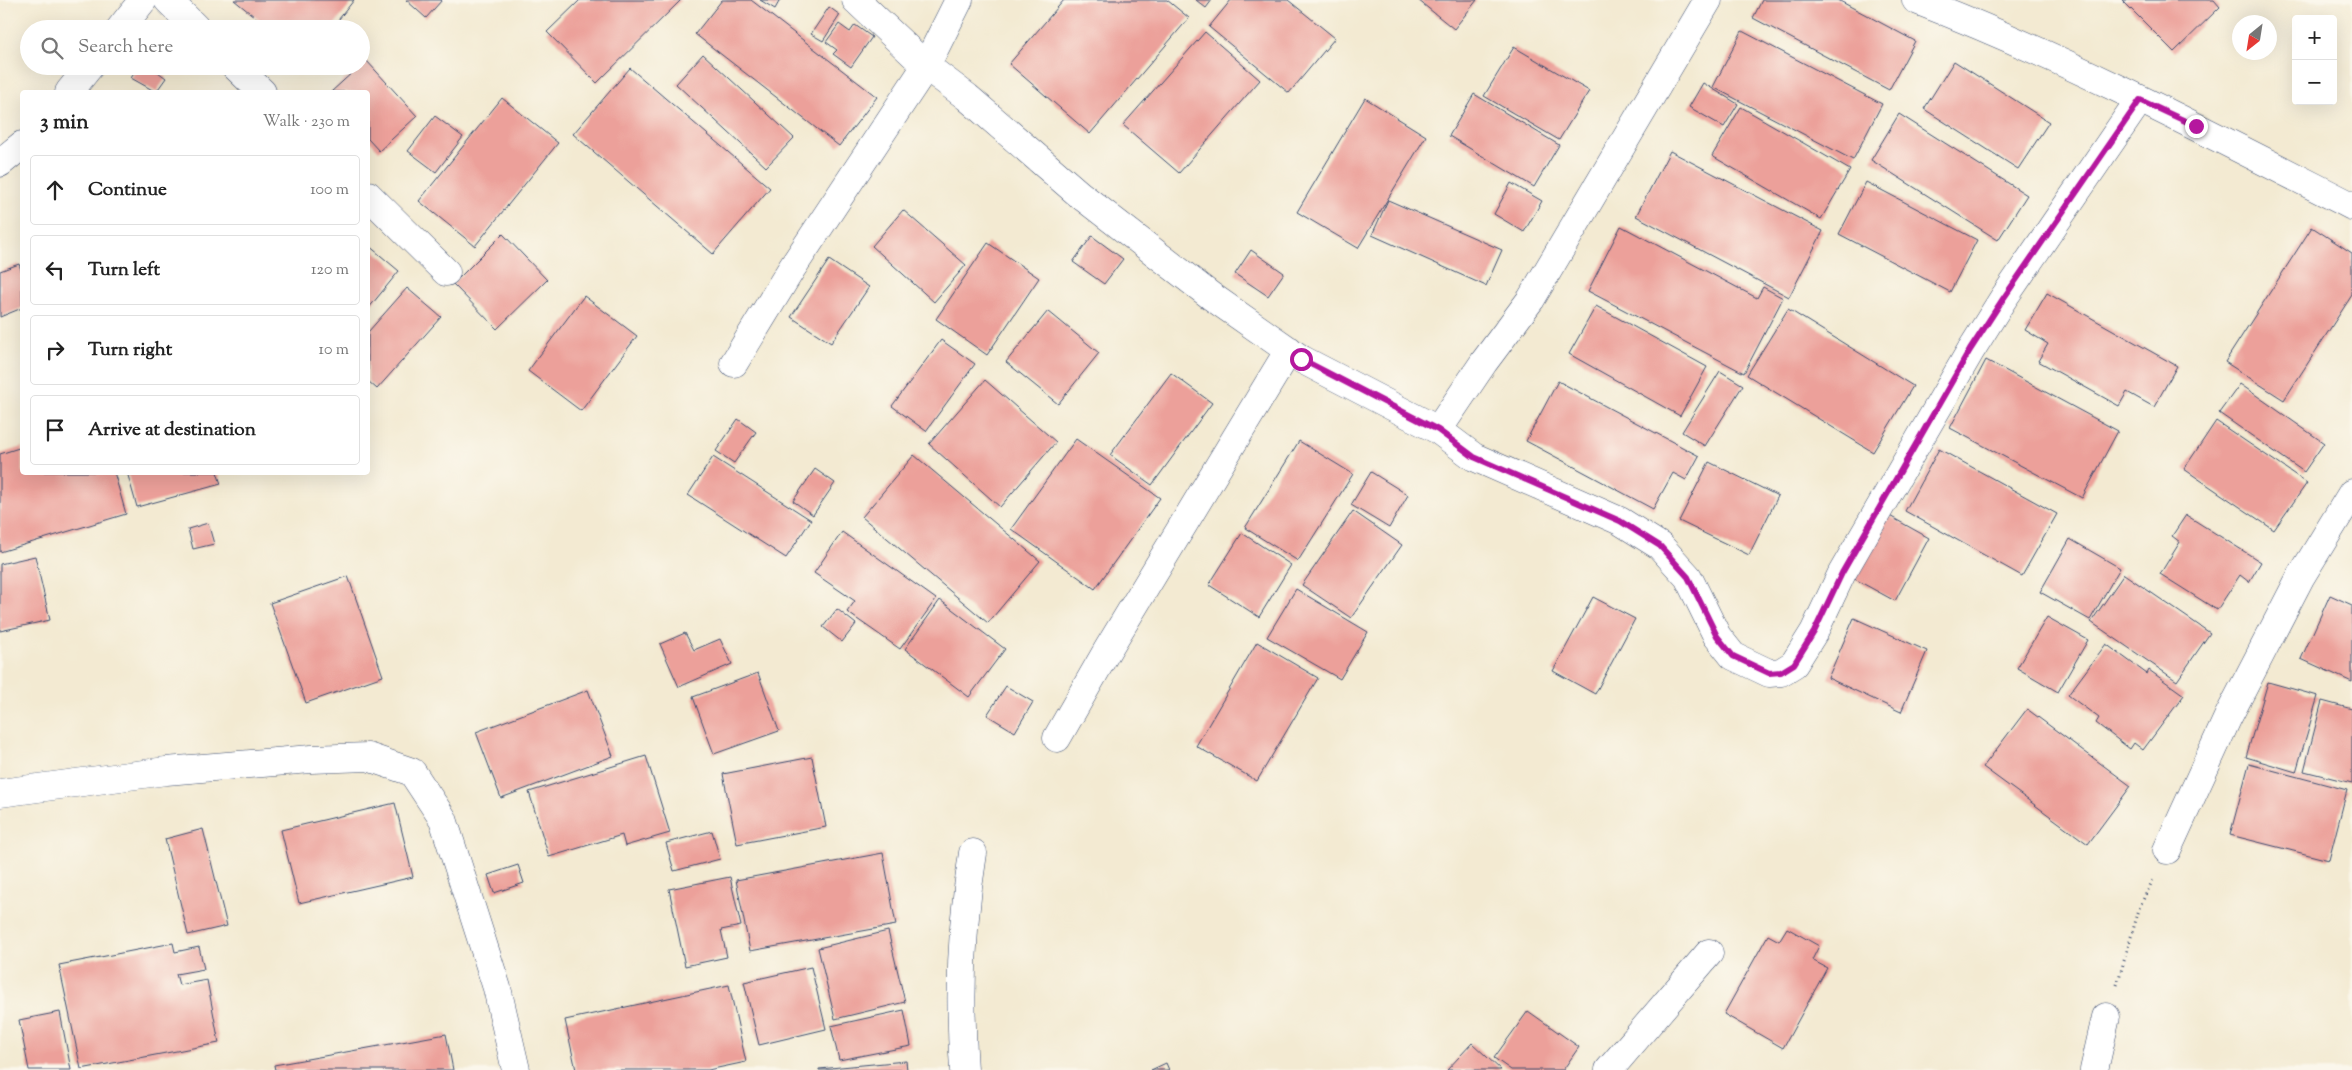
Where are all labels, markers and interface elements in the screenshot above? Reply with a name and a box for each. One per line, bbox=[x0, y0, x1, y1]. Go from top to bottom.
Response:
north arrow bbox=[2232, 15, 2277, 60]
map controls bbox=[2292, 15, 2337, 105]
button: + bbox=[2292, 15, 2337, 60]
search box bbox=[20, 20, 370, 75]
icon: search bbox=[38, 34, 66, 62]
text: Search here bbox=[78, 34, 173, 61]
button: − bbox=[2292, 60, 2337, 105]
text: 3 min bbox=[40, 108, 89, 138]
text: Walk · 230 m bbox=[263, 111, 350, 134]
route end bbox=[2185, 115, 2208, 138]
icon: ahead bbox=[41, 176, 69, 204]
text: Continue bbox=[88, 177, 167, 204]
text: 100 m bbox=[310, 179, 349, 202]
icon: left bbox=[41, 256, 69, 284]
text: Turn left bbox=[88, 257, 160, 284]
text: 120 m bbox=[311, 259, 349, 282]
icon: right bbox=[41, 336, 69, 364]
text: Turn right bbox=[88, 337, 172, 364]
text: 10 m bbox=[319, 339, 349, 362]
route start bbox=[1290, 348, 1313, 371]
icon: arrive bbox=[41, 416, 69, 444]
text: Arrive at destination bbox=[88, 417, 256, 444]

